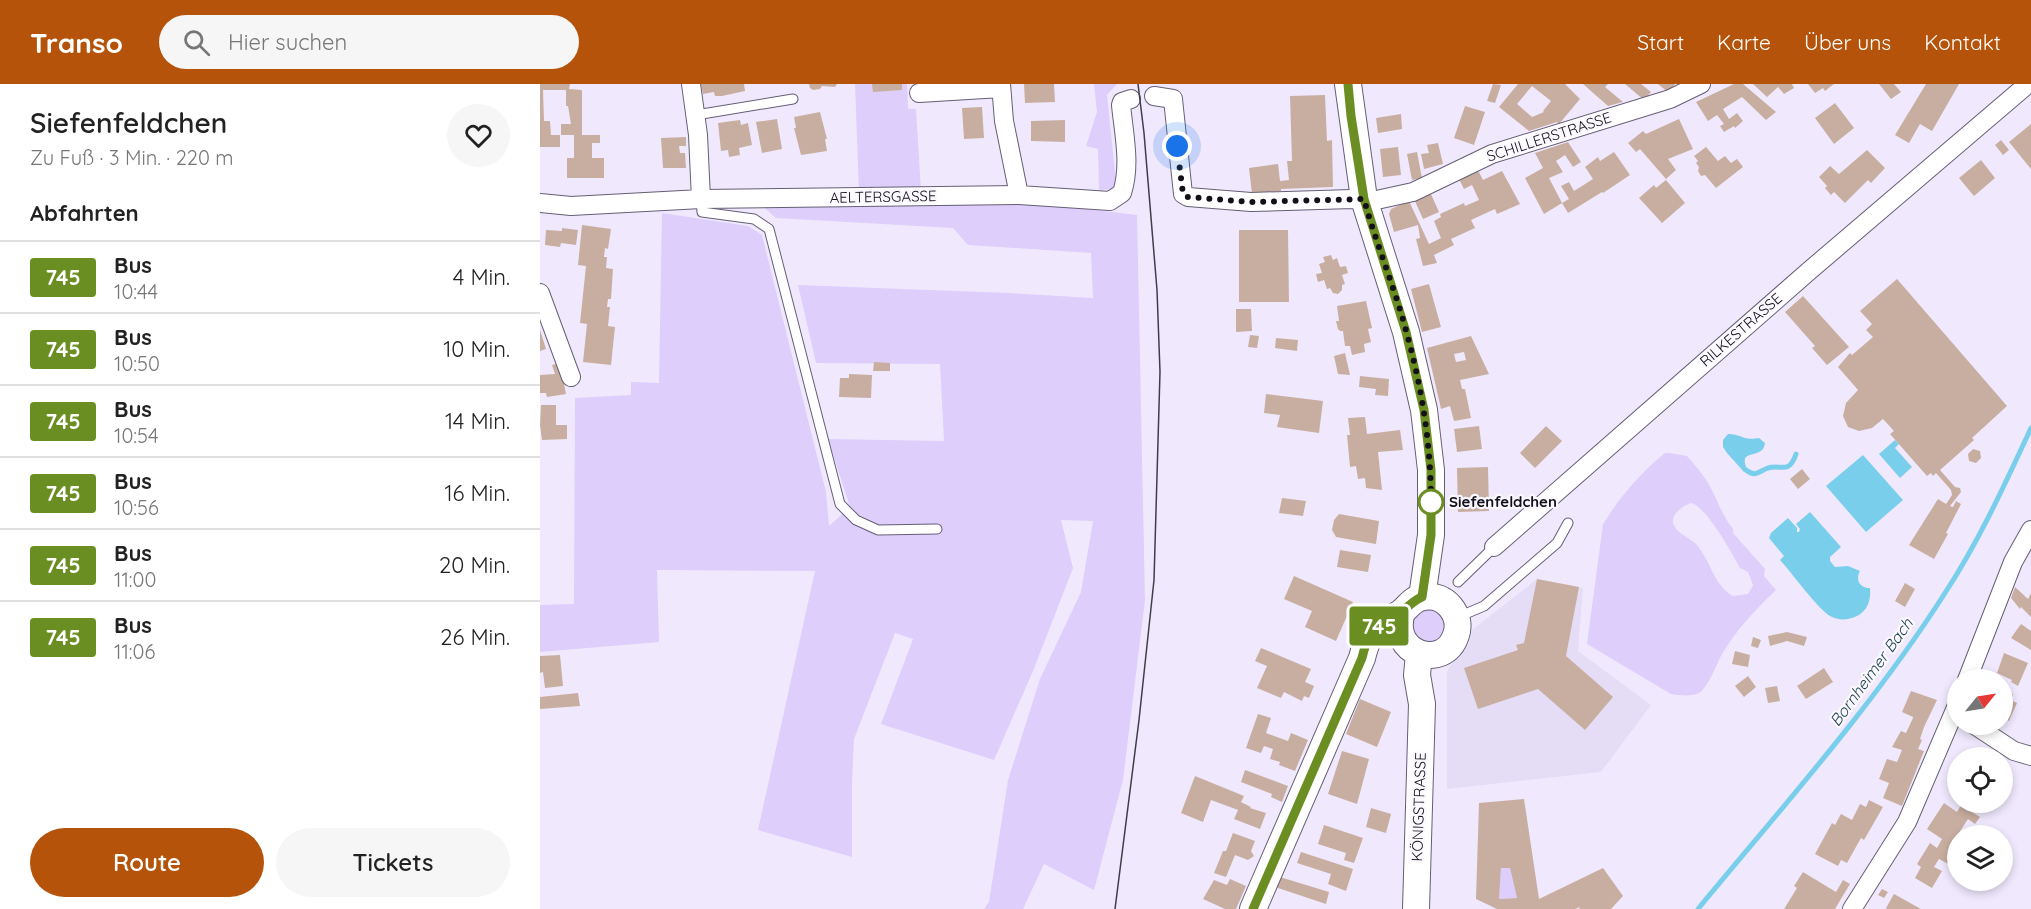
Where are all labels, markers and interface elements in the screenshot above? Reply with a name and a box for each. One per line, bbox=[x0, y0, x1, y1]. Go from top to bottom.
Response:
search box bbox=[159, 15, 579, 69]
text: Transo bbox=[30, 25, 123, 60]
icon: search bbox=[180, 26, 213, 59]
text: Hier suchen bbox=[228, 28, 347, 56]
text: Start bbox=[1637, 29, 1684, 55]
text: Karte bbox=[1717, 29, 1771, 55]
text: Über uns bbox=[1804, 29, 1891, 55]
text: Kontakt bbox=[1924, 29, 2001, 55]
button: heart bbox=[447, 104, 510, 167]
text: Siefenfeldchen bbox=[30, 105, 227, 140]
street label: SCHILLERSTRASSE bbox=[1484, 107, 1614, 166]
your location bbox=[1162, 131, 1192, 161]
text: Zu Fuß · 3 Min. · 220 m bbox=[30, 145, 233, 170]
street label: AELTERSGASSE bbox=[829, 186, 937, 207]
text: Abfahrten bbox=[30, 199, 139, 227]
text: Bus bbox=[114, 251, 152, 279]
text: 4 Min. bbox=[453, 263, 510, 291]
text: 745 bbox=[45, 264, 81, 290]
text: 10:44 bbox=[114, 279, 158, 304]
street label: RILKESTRASSE bbox=[1696, 289, 1786, 371]
text: Bus bbox=[114, 323, 152, 351]
text: 10 Min. bbox=[443, 335, 510, 363]
text: 745 bbox=[45, 336, 81, 362]
text: 10:50 bbox=[114, 351, 160, 376]
text: Bus bbox=[114, 395, 152, 423]
text: 14 Min. bbox=[445, 407, 510, 435]
text: 745 bbox=[45, 408, 81, 434]
text: 10:54 bbox=[114, 423, 158, 448]
text: Bus bbox=[114, 467, 152, 495]
text: 16 Min. bbox=[444, 479, 510, 507]
text: 745 bbox=[45, 480, 81, 506]
marker: Siefenfeldchen bbox=[1418, 489, 1444, 515]
place label: Siefenfeldchen bbox=[1449, 492, 1557, 511]
text: 10:56 bbox=[114, 495, 159, 520]
text: Bus bbox=[114, 539, 152, 567]
text: 20 Min. bbox=[439, 551, 510, 579]
text: 745 bbox=[45, 552, 81, 578]
text: 11:00 bbox=[114, 567, 156, 592]
line badge: 745 bbox=[1344, 606, 1414, 646]
text: Bus bbox=[114, 611, 152, 639]
text: 745 bbox=[1361, 613, 1397, 639]
water label: Bornheimer Bach bbox=[1825, 613, 1917, 730]
text: 26 Min. bbox=[440, 623, 510, 651]
text: 745 bbox=[45, 624, 81, 650]
text: 11:06 bbox=[114, 639, 155, 664]
north arrow bbox=[1947, 669, 2013, 735]
map controls bbox=[1947, 669, 2013, 891]
button: locate bbox=[1947, 747, 2013, 813]
street label: KÖNIGSTRASSE bbox=[1407, 752, 1430, 862]
button: layers bbox=[1947, 825, 2013, 891]
button: Route bbox=[30, 828, 264, 897]
button: Tickets bbox=[276, 828, 510, 897]

